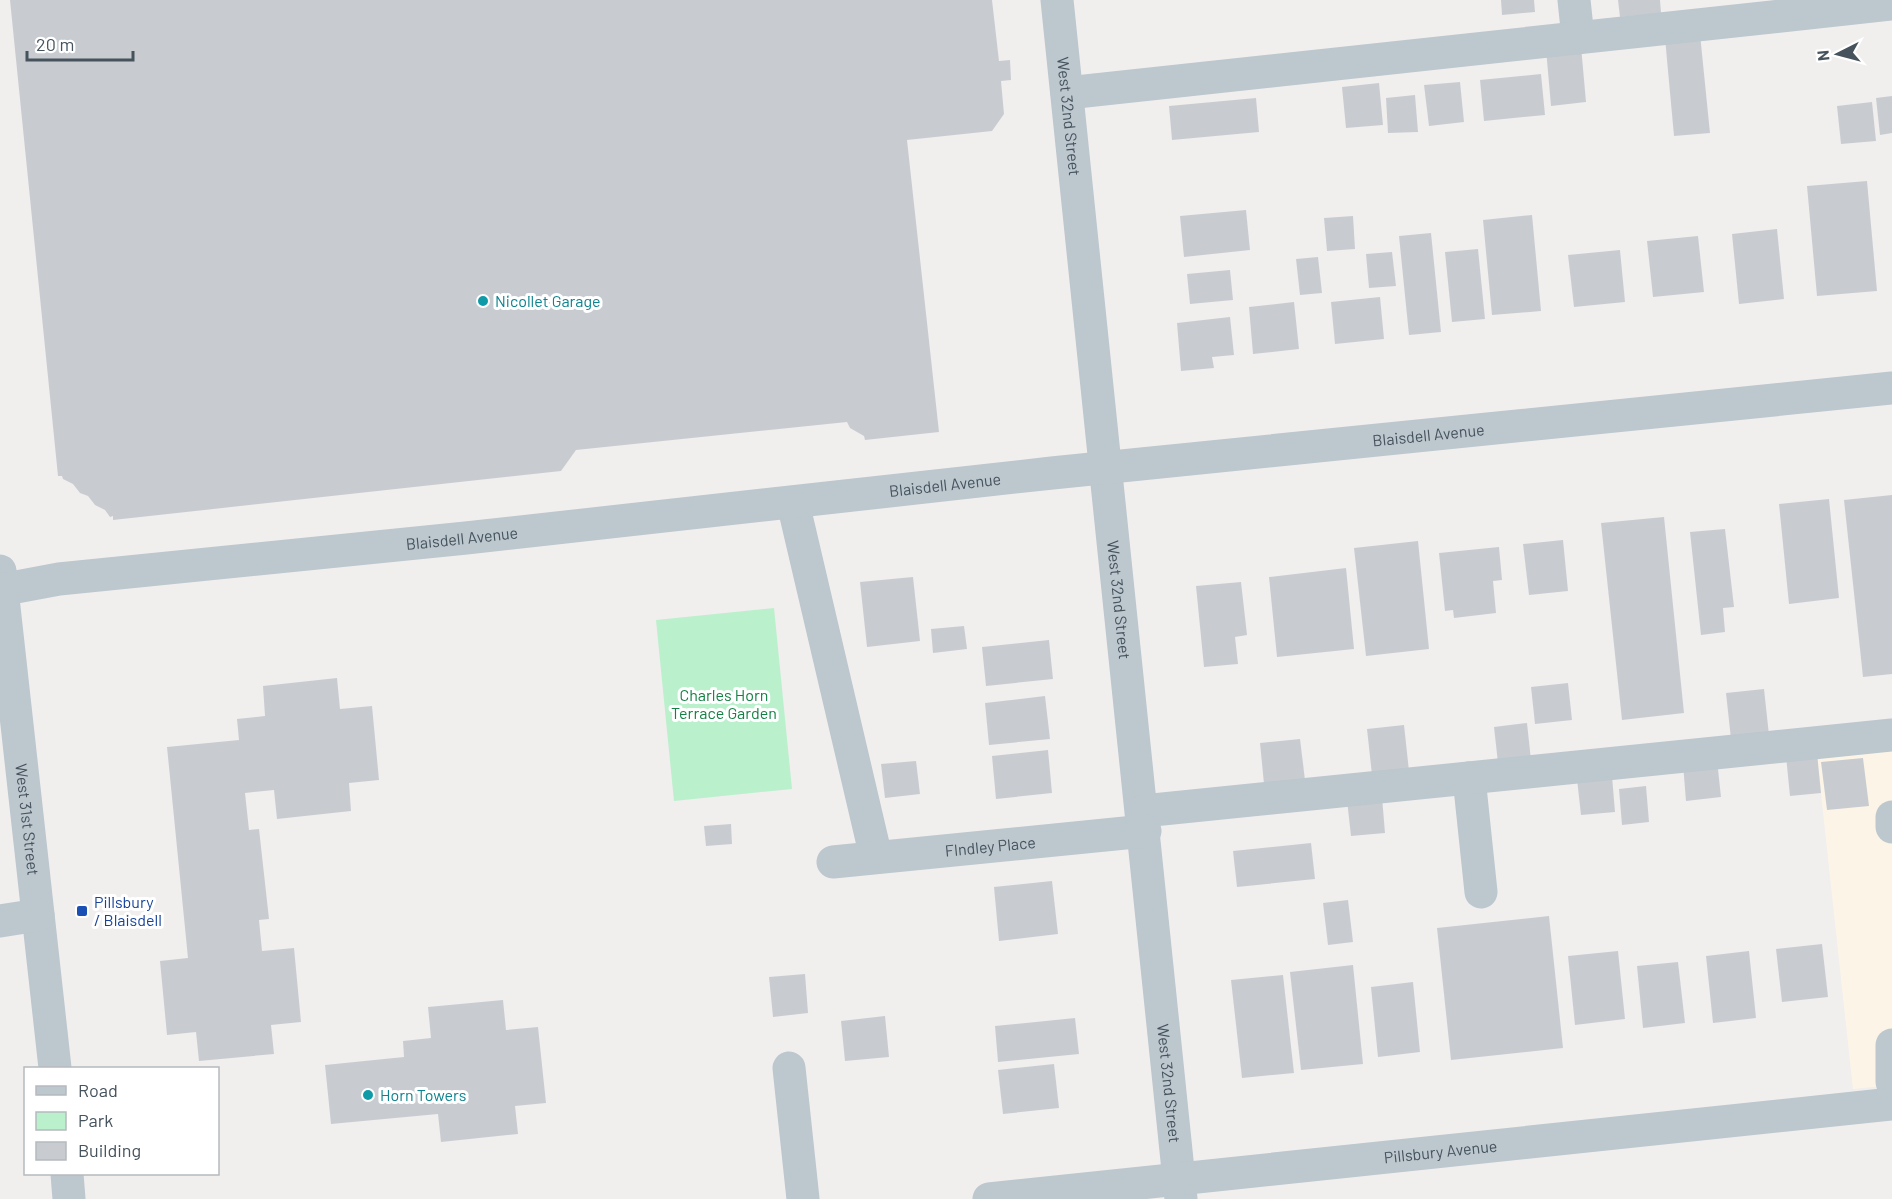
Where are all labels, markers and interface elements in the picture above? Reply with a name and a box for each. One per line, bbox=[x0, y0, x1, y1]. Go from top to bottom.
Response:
scale bar bbox=[27, 24, 134, 62]
north arrow bbox=[1808, 24, 1868, 84]
text: 20 m bbox=[36, 33, 74, 55]
text: N bbox=[1813, 49, 1833, 62]
street label: West 32nd Street bbox=[1054, 56, 1085, 177]
place label: Nicollet Garage bbox=[495, 291, 601, 310]
marker: Nicollet Garage bbox=[476, 294, 490, 308]
street label: Blaisdell Avenue bbox=[1371, 419, 1485, 450]
street label: Blaisdell Avenue bbox=[888, 469, 1002, 500]
street label: Blaisdell Avenue bbox=[405, 522, 519, 553]
street label: West 32nd Street bbox=[1104, 539, 1135, 660]
park label: Charles Horn Terrace Garden bbox=[671, 685, 777, 722]
street label: West 31st Street bbox=[12, 762, 44, 876]
street label: FIndley Place bbox=[944, 832, 1037, 860]
place label: Pillsbury / Blaisdell bbox=[94, 892, 162, 929]
marker: Pillsbury / Blaisdell bbox=[75, 904, 89, 918]
street label: West 32nd Street bbox=[1154, 1023, 1185, 1144]
legend bbox=[24, 1067, 219, 1175]
text: Road bbox=[78, 1079, 118, 1101]
place label: Horn Towers bbox=[380, 1085, 466, 1104]
marker: Horn Towers bbox=[361, 1088, 375, 1102]
text: Park bbox=[78, 1109, 113, 1131]
street label: Pillsbury Avenue bbox=[1383, 1136, 1498, 1166]
text: Building bbox=[78, 1139, 141, 1161]

